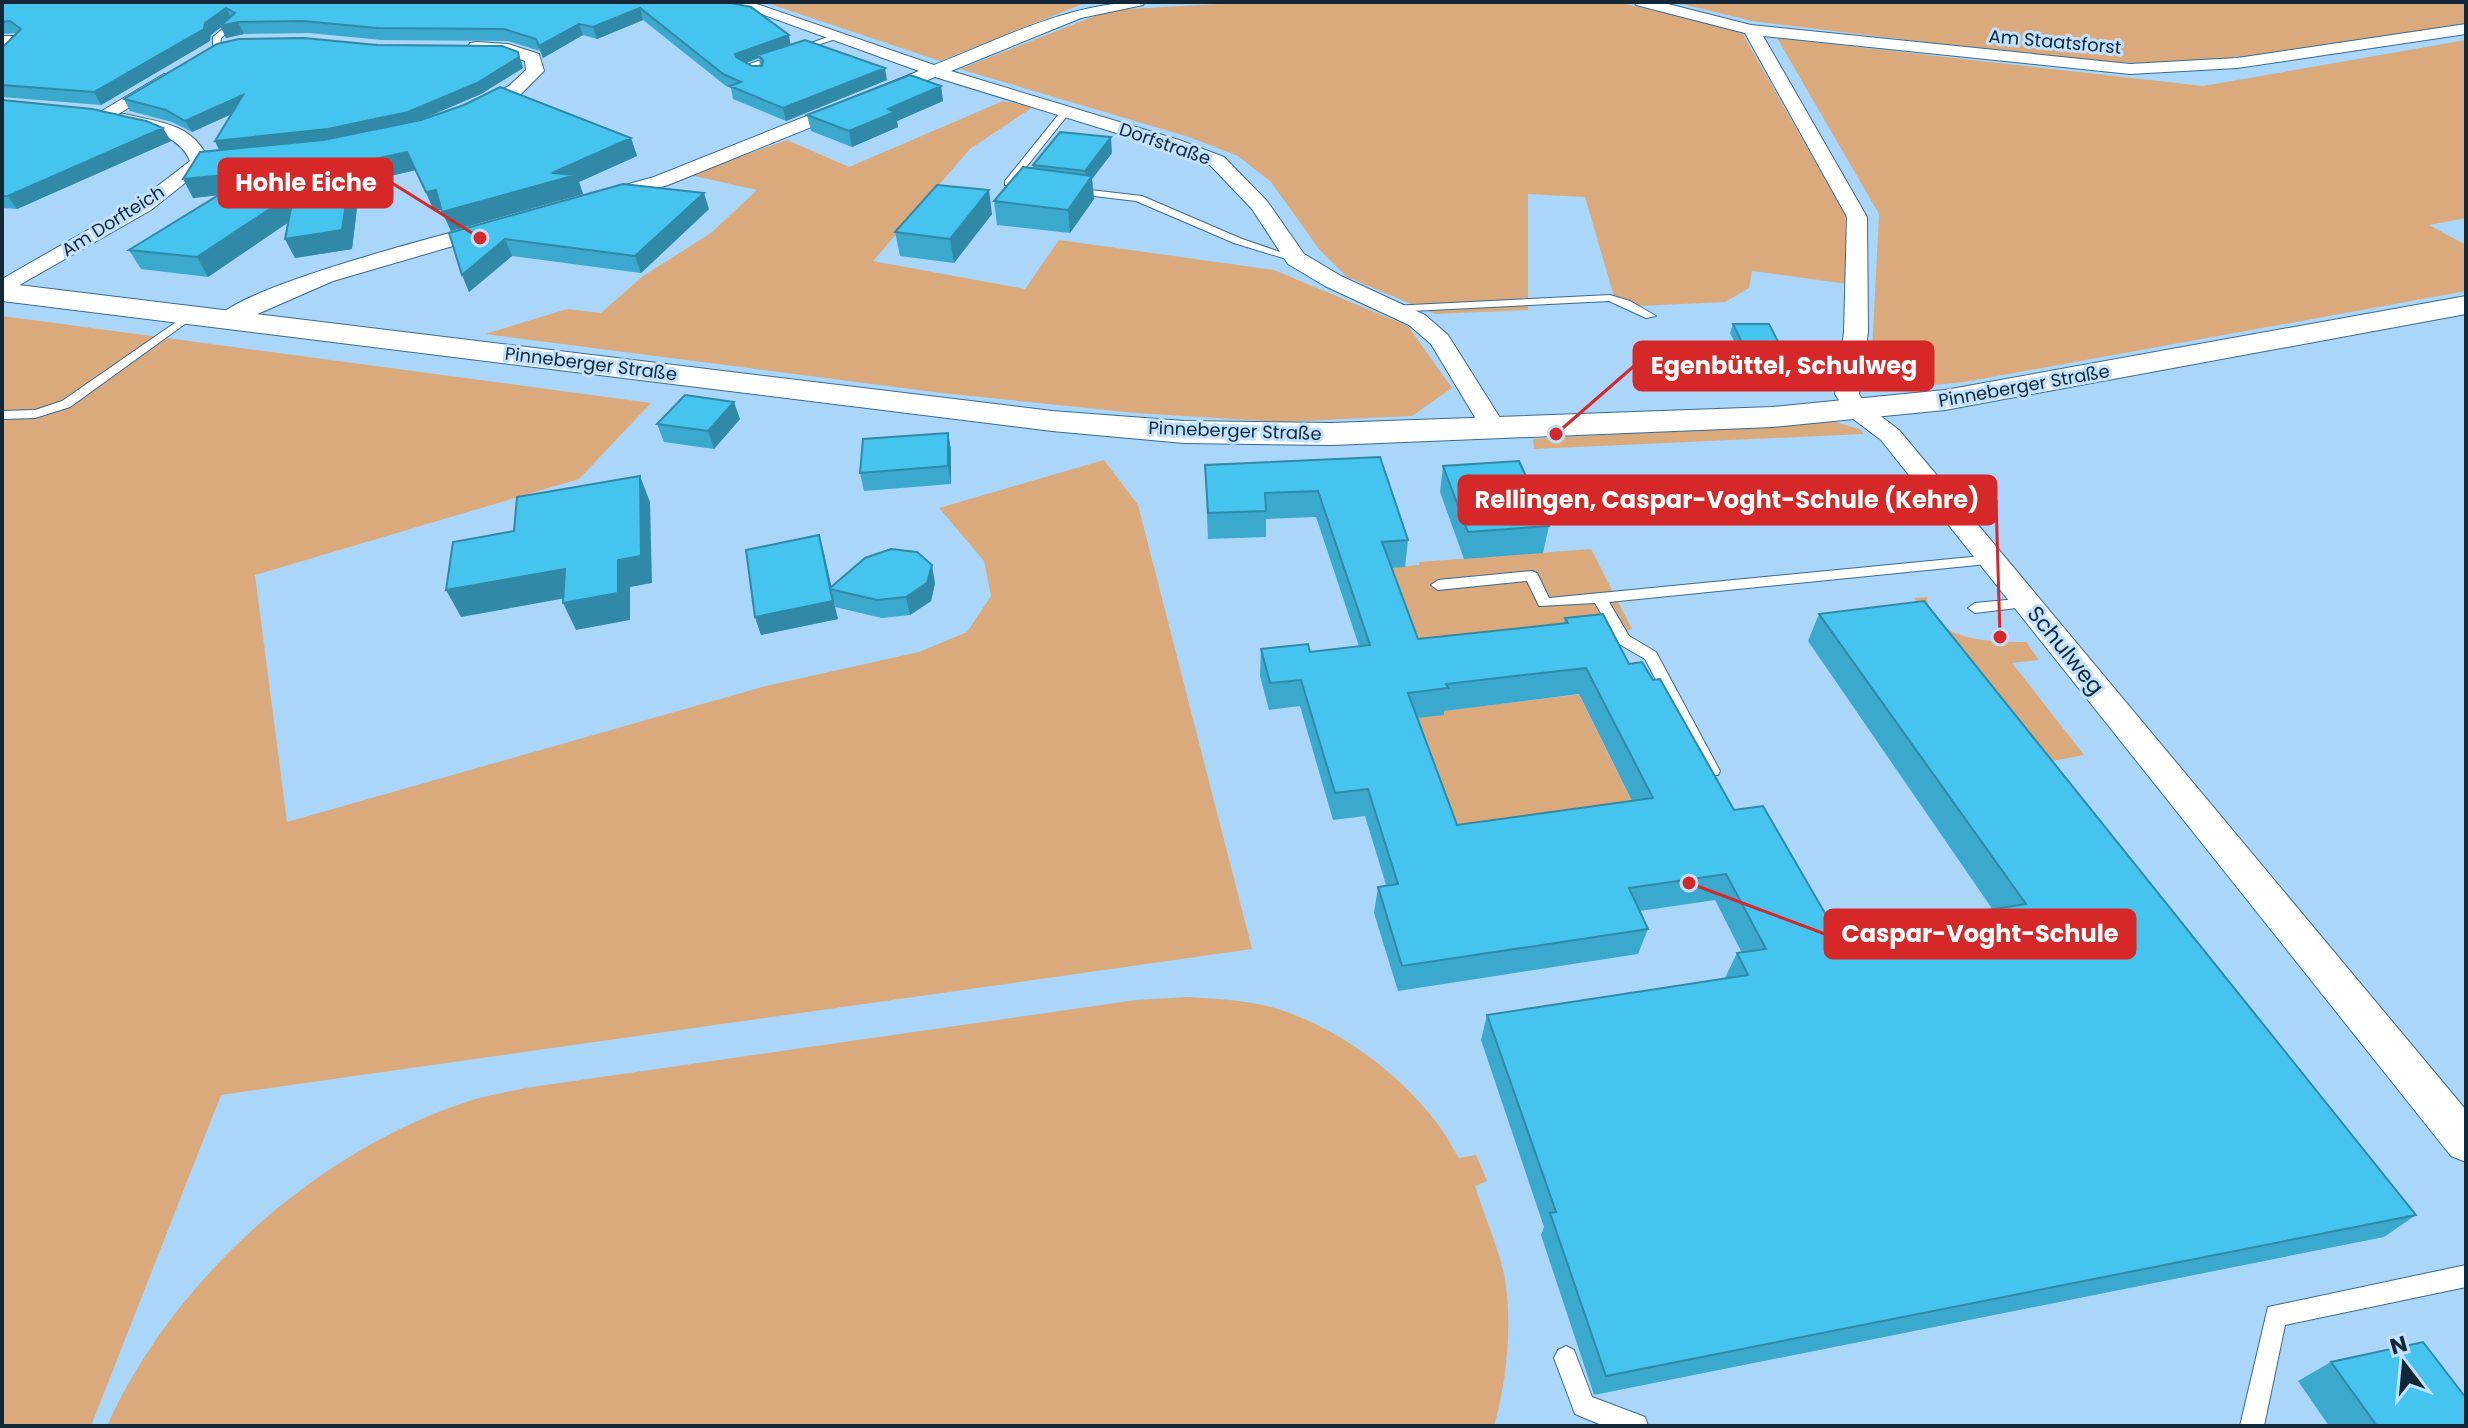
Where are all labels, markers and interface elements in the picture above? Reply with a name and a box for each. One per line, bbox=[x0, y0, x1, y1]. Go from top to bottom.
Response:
street label: Am Staatsforst bbox=[1988, 23, 2122, 60]
street label: Dorfstraße bbox=[1116, 116, 1214, 171]
callout: Hohle Eiche bbox=[219, 159, 392, 207]
text: Hohle Eiche bbox=[235, 166, 377, 199]
street label: Am Dorfteich bbox=[57, 179, 169, 262]
street label: Pinneberger Straße bbox=[504, 341, 679, 386]
callout: Egenbüttel, Schulweg bbox=[1634, 342, 1933, 390]
text: Egenbüttel, Schulweg bbox=[1651, 349, 1917, 382]
street label: Pinneberger Straße bbox=[1936, 358, 2111, 413]
street label: Pinneberger Straße bbox=[1148, 415, 1322, 446]
callout: Rellingen, Caspar-Voght-Schule (Kehre) bbox=[1459, 476, 1996, 524]
text: Rellingen, Caspar-Voght-Schule (Kehre) bbox=[1474, 483, 1980, 516]
street label: Schulweg bbox=[2020, 599, 2111, 701]
callout: Caspar-Voght-Schule bbox=[1825, 910, 2135, 958]
text: Caspar-Voght-Schule bbox=[1841, 917, 2119, 950]
north arrow bbox=[2364, 1324, 2444, 1404]
text: N bbox=[2386, 1328, 2411, 1362]

